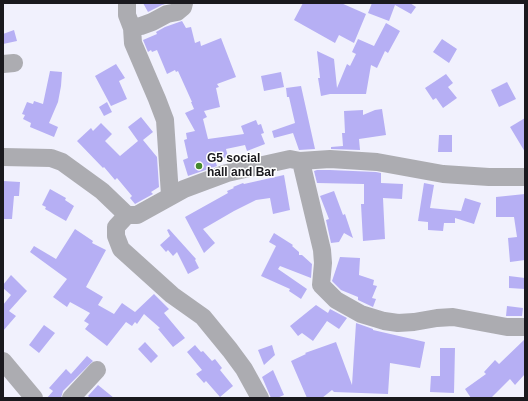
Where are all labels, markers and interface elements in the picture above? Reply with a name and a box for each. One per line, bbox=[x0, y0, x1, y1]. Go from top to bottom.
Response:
place label: G5 social hall and Bar bbox=[207, 152, 276, 180]
marker: G5 social hall and Bar bbox=[194, 161, 204, 171]

